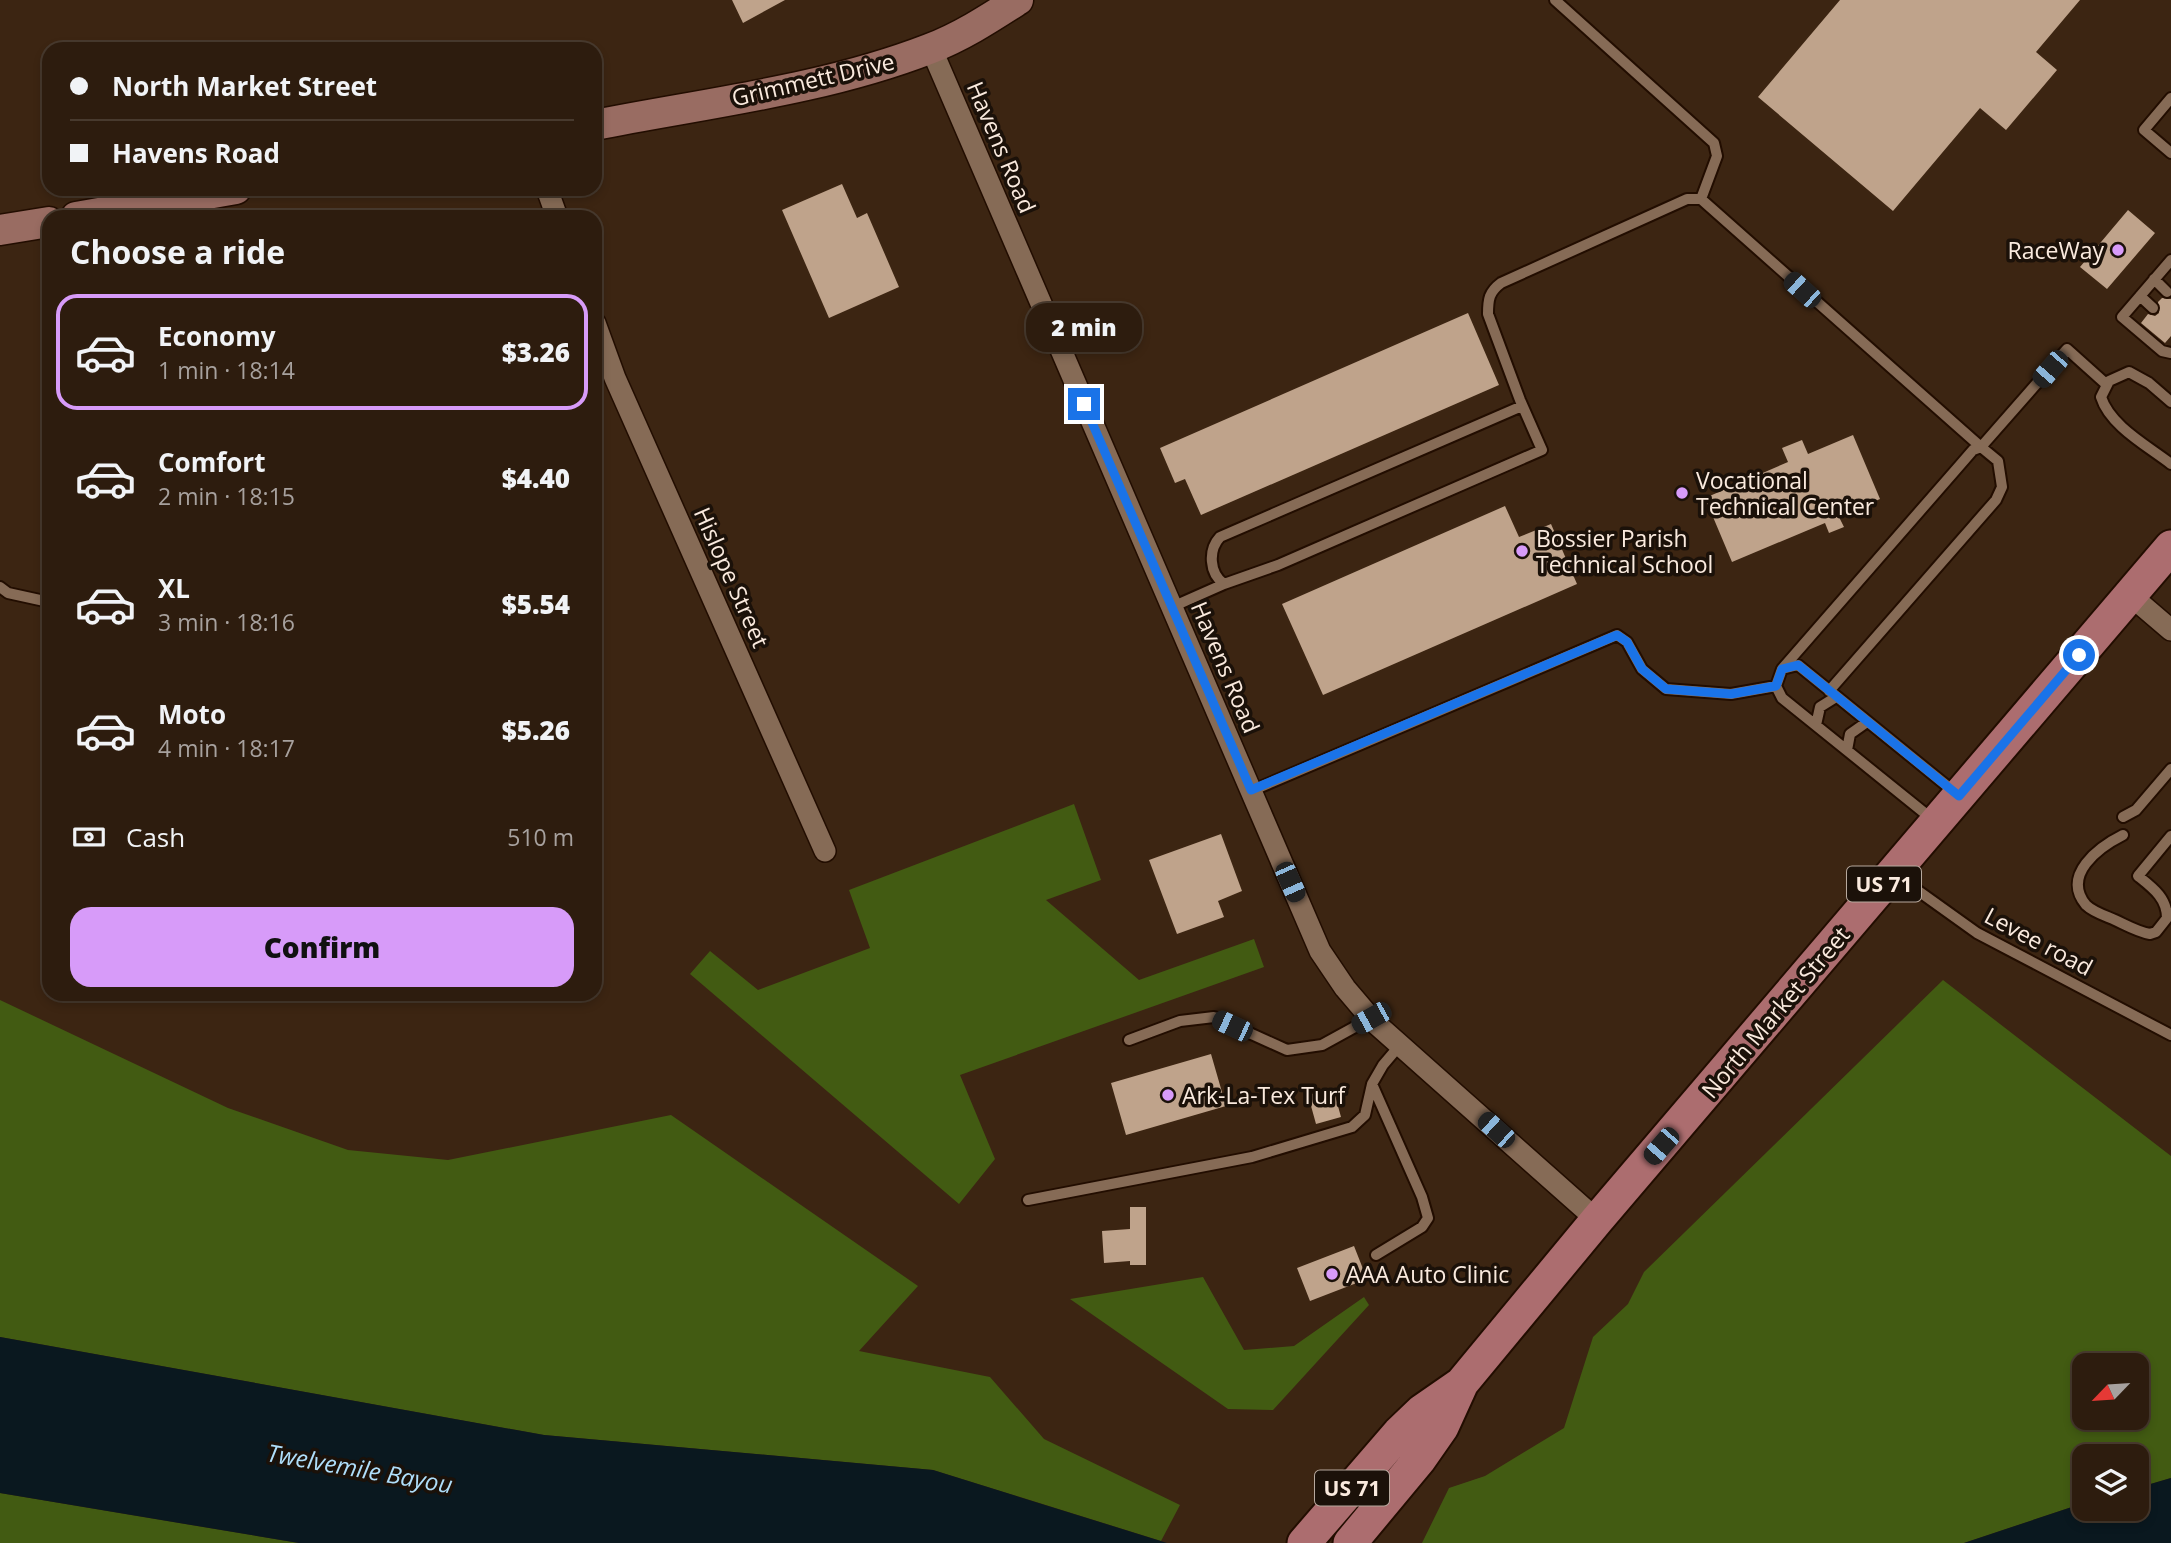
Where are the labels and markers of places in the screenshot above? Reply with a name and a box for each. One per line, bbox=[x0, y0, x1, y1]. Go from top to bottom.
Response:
place label: RaceWay bbox=[2008, 234, 2104, 266]
marker: RaceWay bbox=[2110, 242, 2126, 258]
place label: Vocational Technical Center bbox=[1696, 464, 1875, 522]
marker: Vocational Technical Center bbox=[1674, 485, 1690, 501]
place label: Bossier Parish Technical School bbox=[1536, 522, 1713, 580]
marker: Bossier Parish Technical School bbox=[1514, 543, 1530, 559]
place label: Ark-La-Tex Turf bbox=[1182, 1079, 1346, 1111]
marker: Ark-La-Tex Turf bbox=[1160, 1087, 1176, 1103]
place label: AAA Auto Clinic bbox=[1346, 1258, 1509, 1290]
marker: AAA Auto Clinic bbox=[1324, 1266, 1340, 1282]

